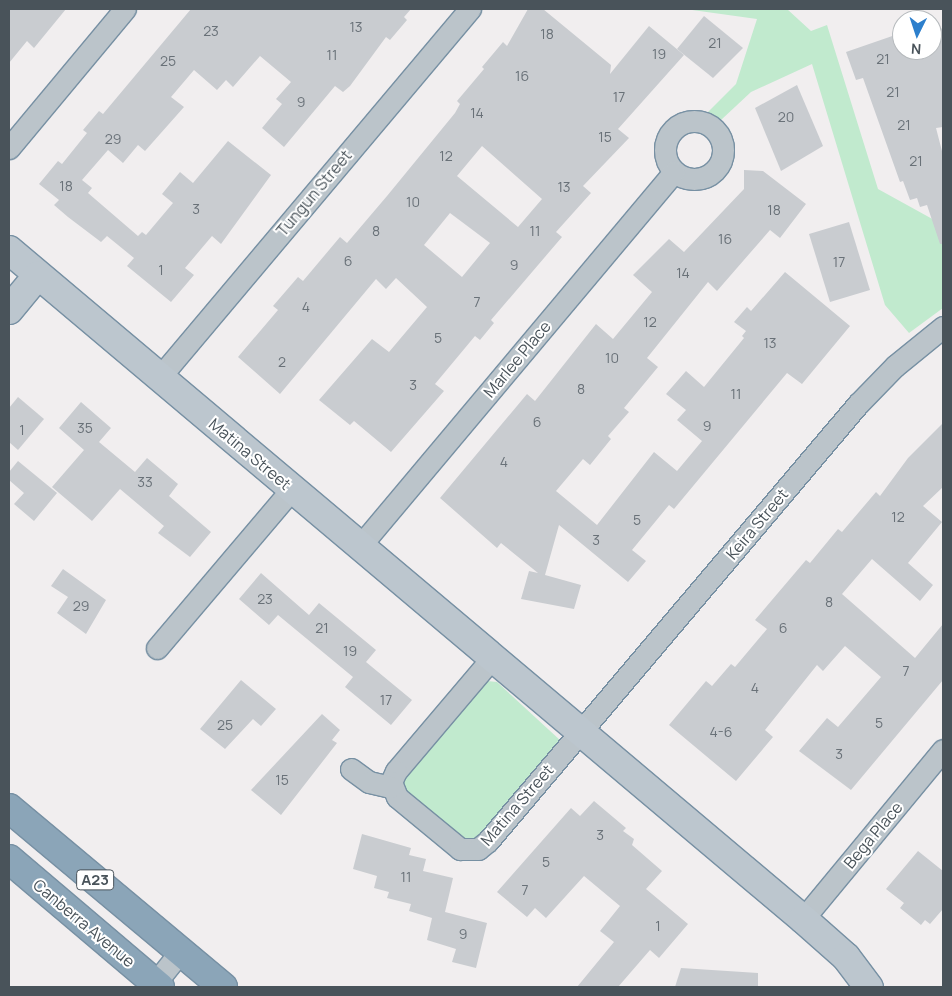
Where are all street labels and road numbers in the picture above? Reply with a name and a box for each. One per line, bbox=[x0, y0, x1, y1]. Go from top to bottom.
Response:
street label: Tungun Street bbox=[272, 146, 356, 240]
street label: Marlee Place bbox=[479, 317, 555, 401]
street label: Matina Street bbox=[205, 414, 295, 494]
street label: Keira Street bbox=[722, 485, 792, 563]
street label: Matina Street bbox=[477, 761, 557, 849]
street label: Bega Place bbox=[840, 798, 906, 872]
road number: A23 bbox=[75, 868, 115, 892]
street label: Canberra Avenue bbox=[29, 875, 139, 971]

